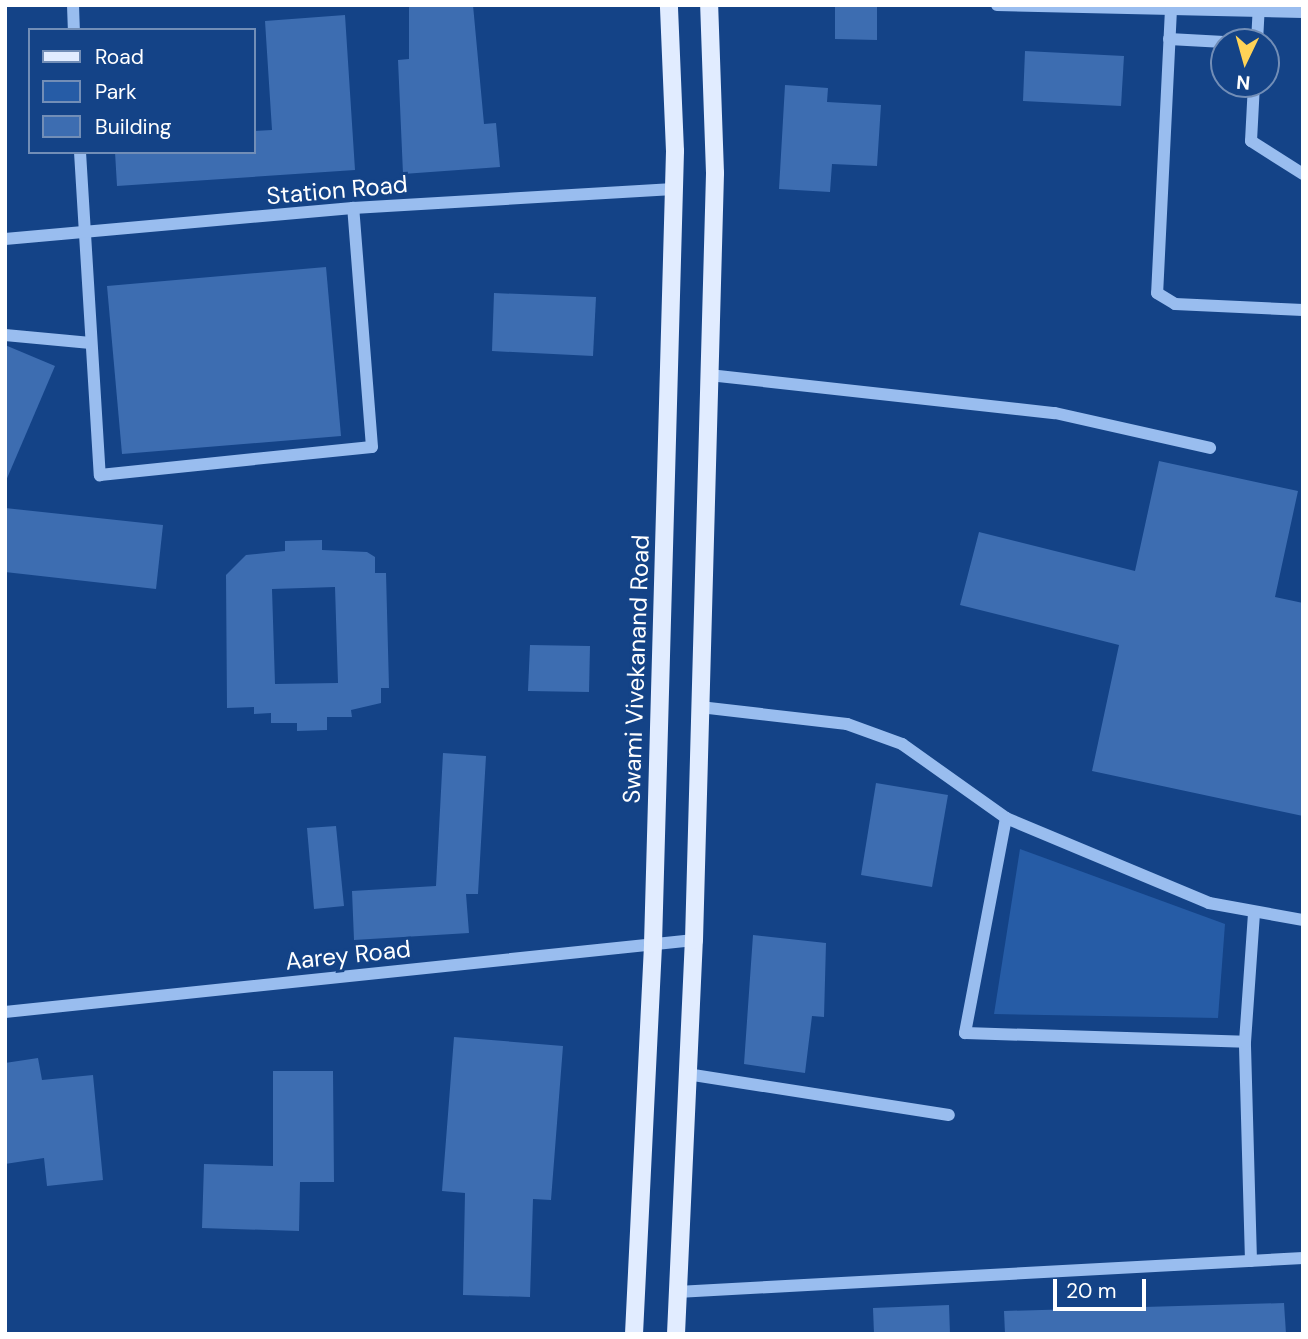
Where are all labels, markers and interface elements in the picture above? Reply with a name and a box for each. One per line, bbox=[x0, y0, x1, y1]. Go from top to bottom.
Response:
legend bbox=[28, 28, 256, 154]
north arrow bbox=[1210, 28, 1280, 98]
text: Road bbox=[95, 43, 144, 71]
text: N bbox=[1235, 69, 1251, 95]
text: Park bbox=[95, 78, 136, 106]
text: Building bbox=[95, 113, 171, 141]
street label: Station Road bbox=[265, 169, 409, 211]
street label: Swami Vivekanand Road bbox=[617, 534, 655, 804]
street label: Aarey Road bbox=[284, 934, 412, 976]
scale bar bbox=[1056, 1266, 1149, 1310]
text: 20 m bbox=[1066, 1277, 1117, 1305]

